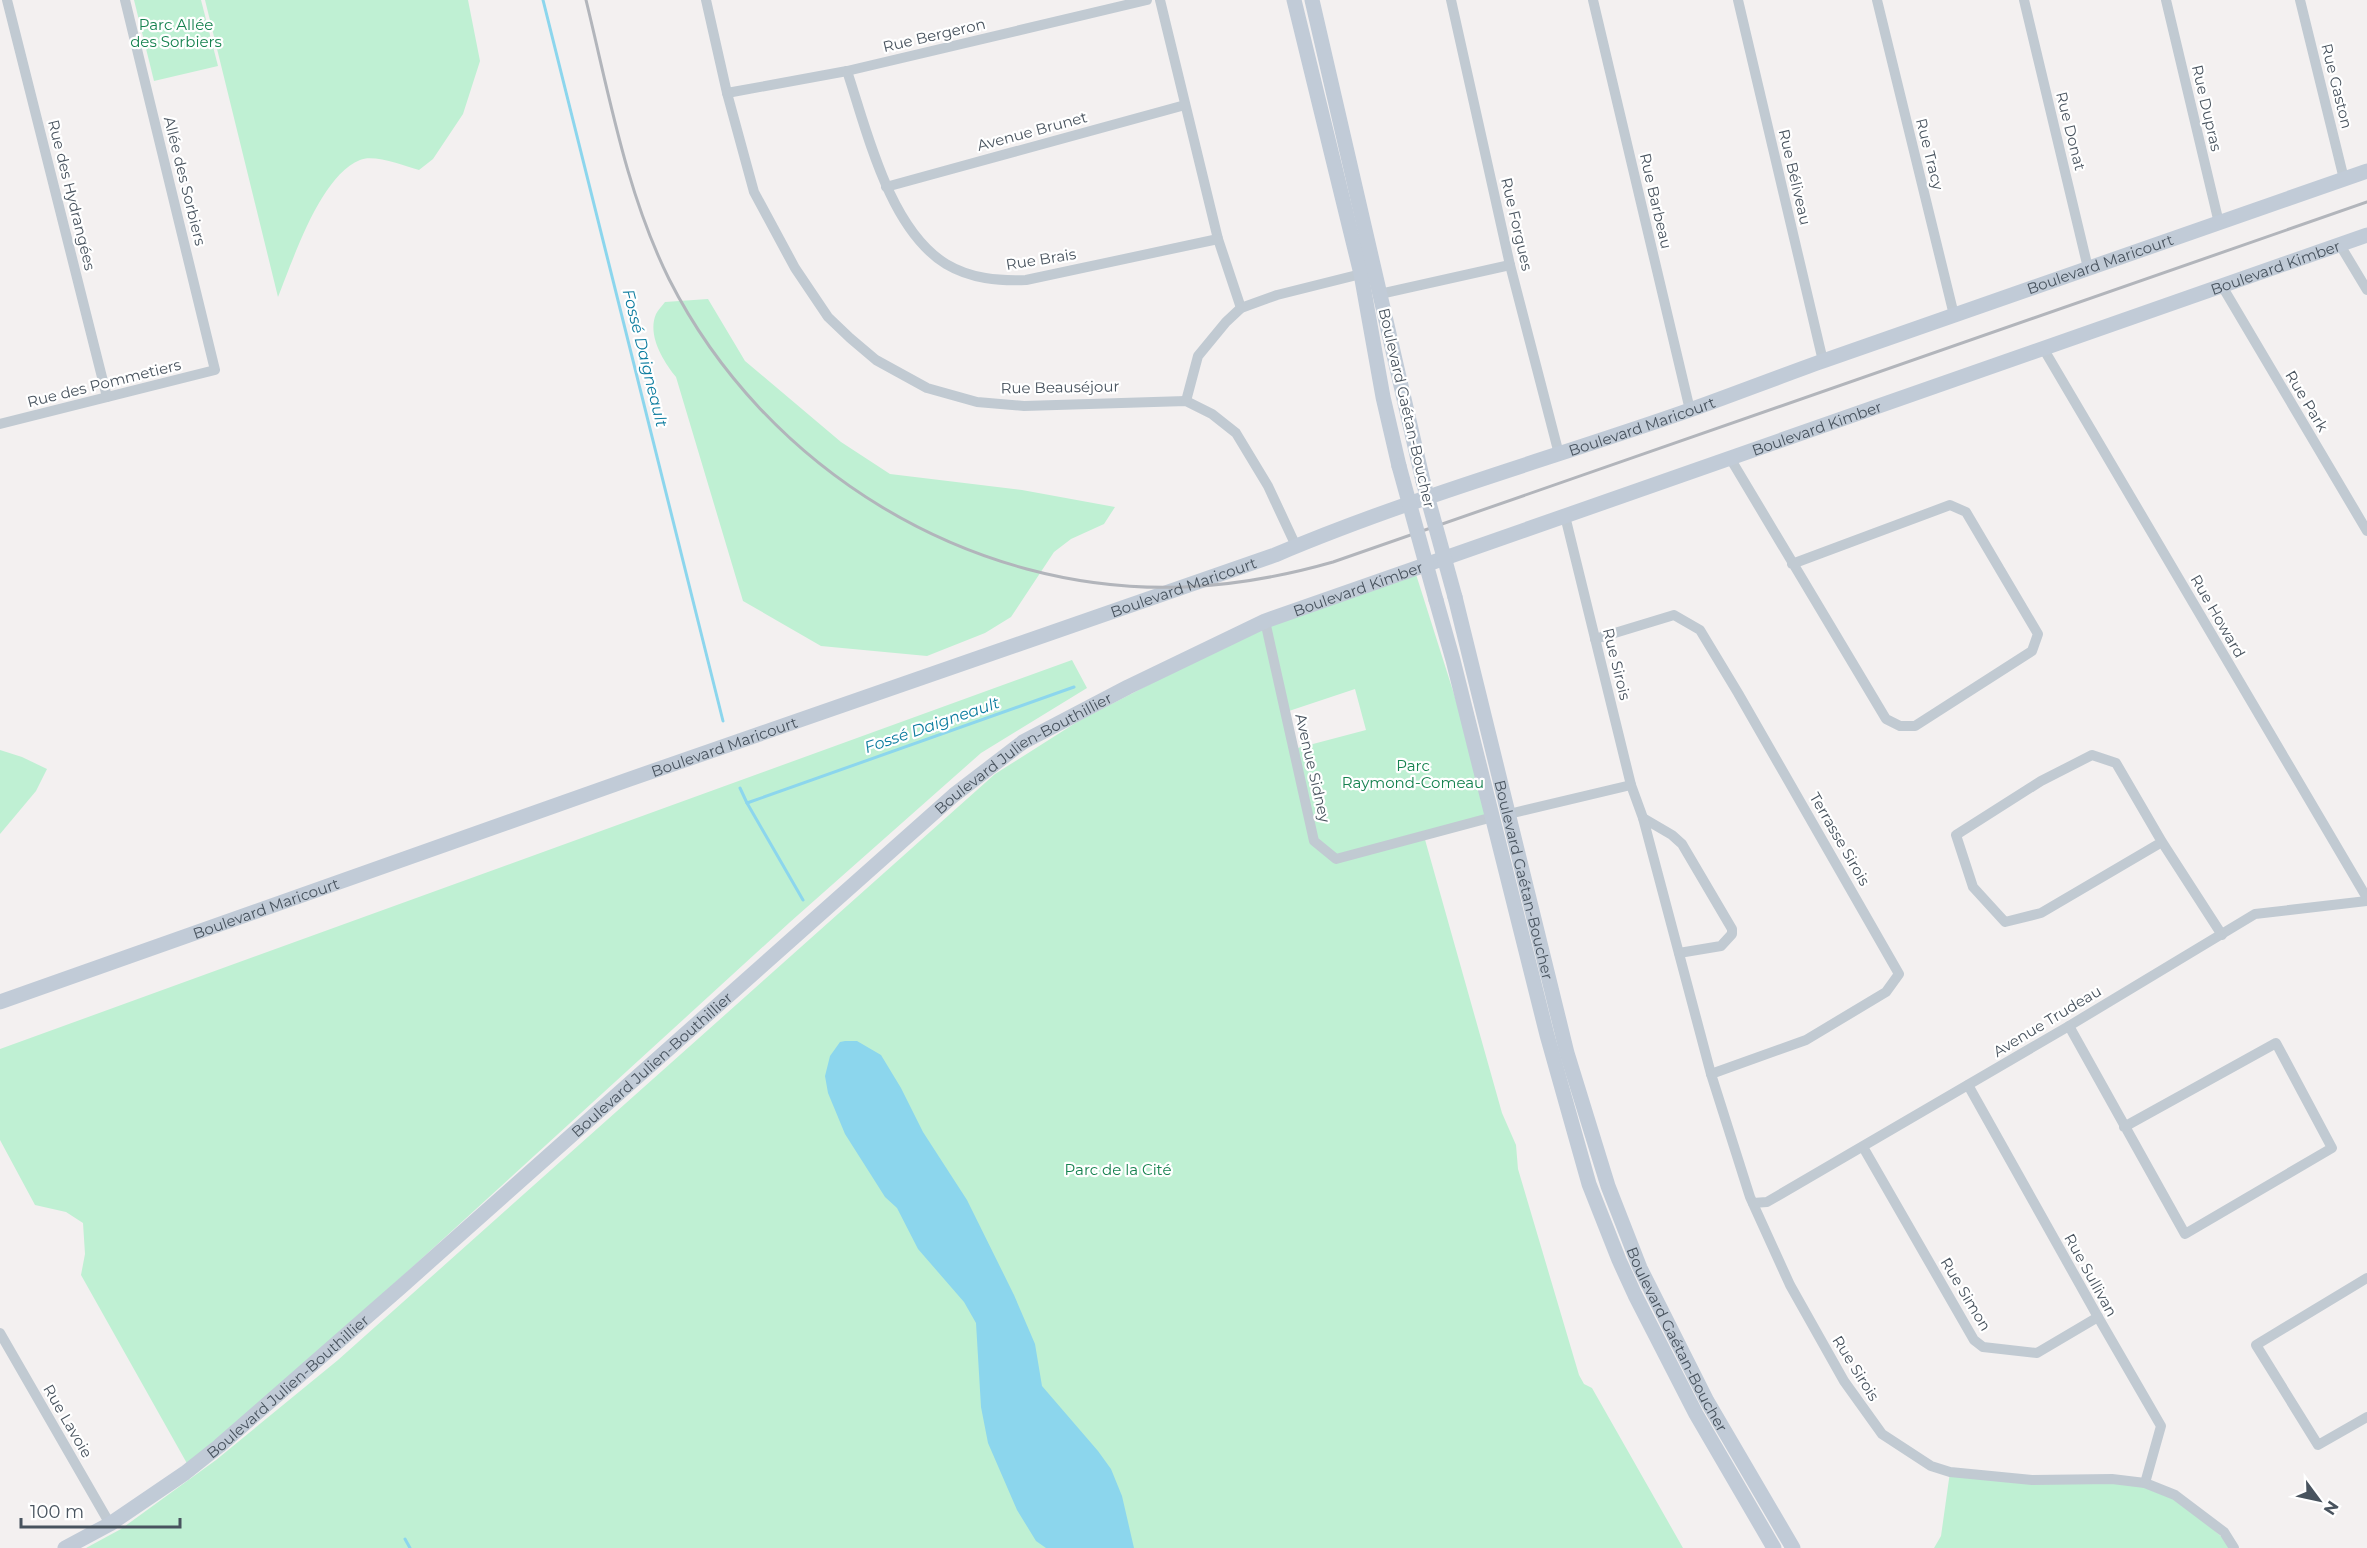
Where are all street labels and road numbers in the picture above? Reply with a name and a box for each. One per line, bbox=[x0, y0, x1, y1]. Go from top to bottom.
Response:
street label: Rue Bergeron bbox=[881, 14, 987, 56]
street label: Rue Gaston bbox=[2317, 41, 2357, 131]
street label: Rue Dupras bbox=[2188, 63, 2226, 153]
street label: Rue Donat bbox=[2052, 90, 2090, 172]
street label: Avenue Brunet bbox=[975, 107, 1089, 155]
street label: Allée des Sorbiers bbox=[160, 114, 210, 248]
street label: Rue Tracy bbox=[1912, 116, 1948, 193]
street label: Rue des Hydrangées bbox=[44, 118, 100, 272]
street label: Rue Béliveau bbox=[1775, 127, 1815, 227]
street label: Rue Barbeau bbox=[1636, 151, 1676, 251]
street label: Rue Forgues bbox=[1497, 176, 1537, 272]
street label: Boulevard Maricourt bbox=[2024, 229, 2176, 298]
street label: Boulevard Kimber bbox=[2208, 236, 2343, 299]
street label: Rue Brais bbox=[1005, 244, 1077, 274]
street label: Boulevard Gaétan-Boucher bbox=[1375, 306, 1439, 510]
street label: Rue des Pommetiers bbox=[25, 355, 183, 411]
street label: Rue Park bbox=[2281, 367, 2333, 435]
street label: Rue Beauséjour bbox=[1000, 376, 1120, 398]
street label: Boulevard Maricourt bbox=[1566, 392, 1718, 460]
street label: Boulevard Kimber bbox=[1749, 396, 1884, 459]
street label: Boulevard Maricourt bbox=[1108, 553, 1259, 621]
street label: Boulevard Kimber bbox=[1290, 557, 1425, 620]
street label: Rue Howard bbox=[2187, 571, 2249, 661]
street label: Rue Sirois bbox=[1599, 626, 1635, 702]
street label: Boulevard Julien-Bouthillier bbox=[930, 688, 1115, 818]
street label: Boulevard Maricourt bbox=[648, 712, 800, 780]
street label: Avenue Sidney bbox=[1291, 712, 1335, 825]
street label: Boulevard Gaétan-Boucher bbox=[1491, 778, 1558, 981]
street label: Terrasse Sirois bbox=[1806, 789, 1874, 889]
street label: Boulevard Maricourt bbox=[190, 873, 341, 943]
street label: Avenue Trudeau bbox=[1989, 981, 2105, 1061]
street label: Boulevard Julien-Bouthillier bbox=[567, 987, 736, 1141]
street label: Rue Sullivan bbox=[2060, 1230, 2122, 1320]
street label: Boulevard Gaétan-Boucher bbox=[1623, 1244, 1732, 1435]
street label: Rue Simon bbox=[1937, 1254, 1995, 1334]
street label: Boulevard Julien-Bouthillier bbox=[202, 1310, 372, 1462]
street label: Rue Sirois bbox=[1828, 1332, 1884, 1404]
street label: Rue Lavoie bbox=[39, 1381, 97, 1461]

